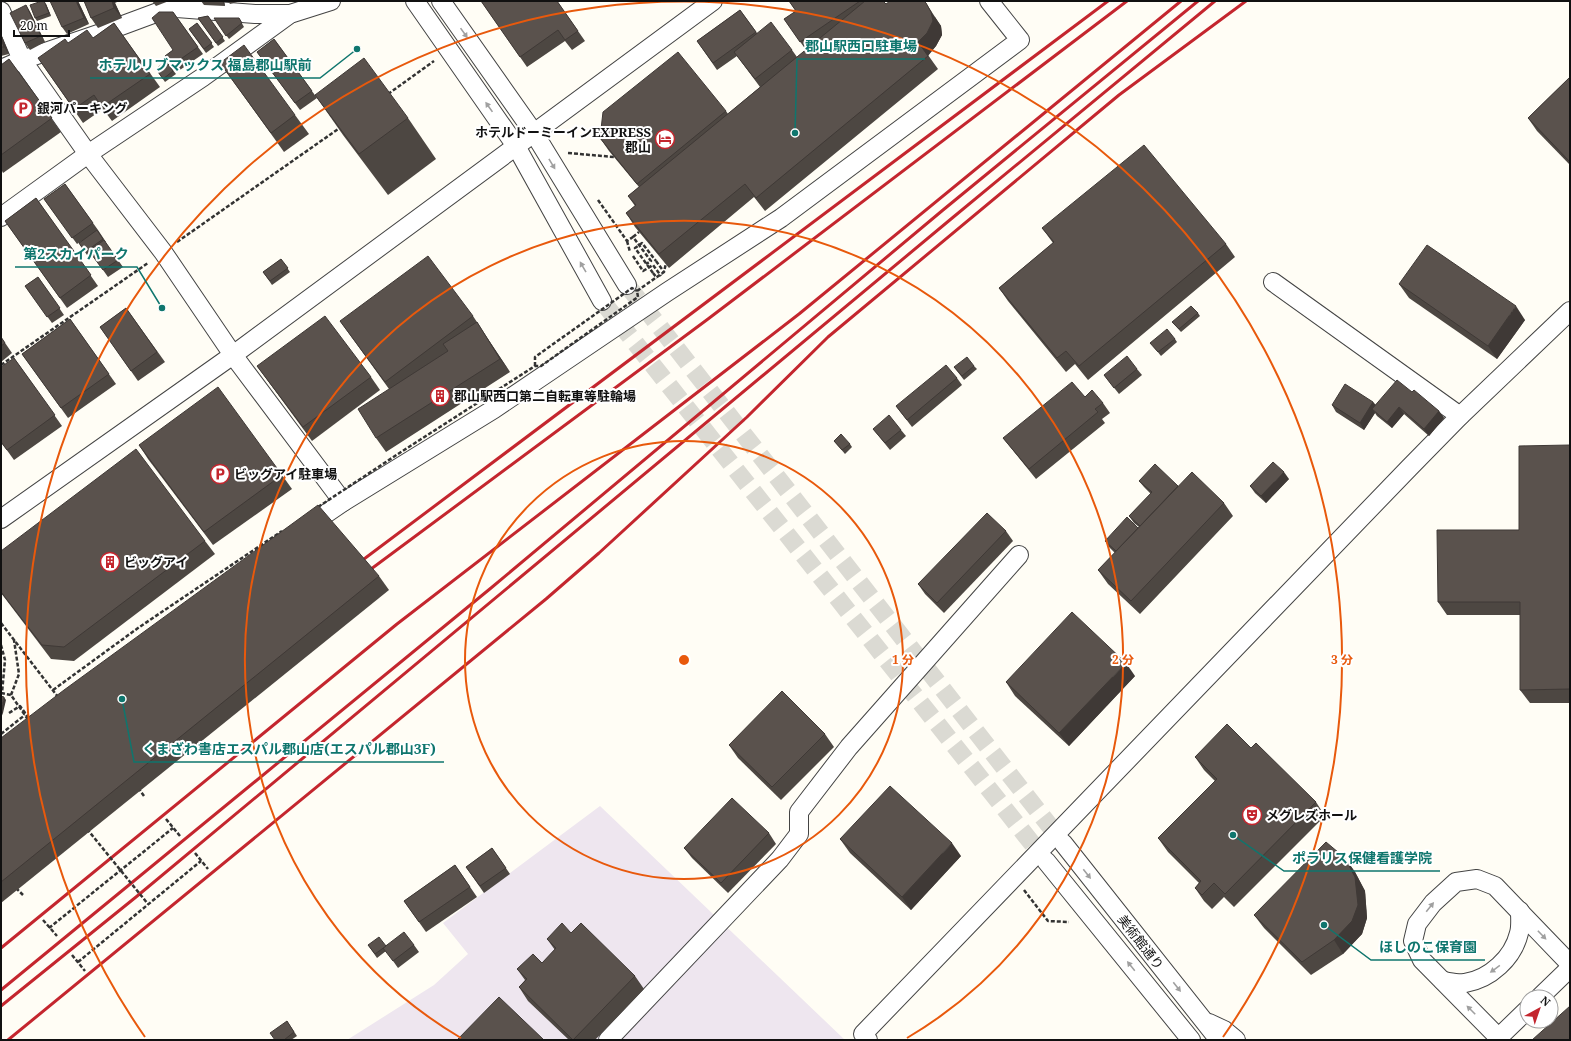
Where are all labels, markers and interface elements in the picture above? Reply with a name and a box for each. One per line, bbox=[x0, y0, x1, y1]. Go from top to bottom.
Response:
scale bar bbox=[14, 12, 69, 38]
text: 20 m bbox=[20, 17, 48, 34]
one-way arrow bbox=[460, 28, 468, 38]
callout: 郡山駅西口駐車場 bbox=[797, 33, 925, 59]
text: 郡山駅西口駐車場 bbox=[805, 36, 917, 55]
callout: ホテルリブマックス 福島郡山駅前 bbox=[90, 52, 320, 78]
text: ホテルリブマックス 福島郡山駅前 bbox=[98, 55, 312, 74]
parking icon: 銀河パーキング bbox=[12, 97, 34, 119]
place label: 銀河パーキング bbox=[37, 99, 128, 117]
one-way arrow bbox=[485, 101, 493, 112]
place label: ホテルドーミーインEXPRESS 郡山 bbox=[475, 123, 651, 156]
hotel icon: ホテルドーミーインEXPRESS 郡山 bbox=[654, 128, 676, 150]
one-way arrow bbox=[549, 158, 556, 170]
callout: 第2スカイパーク bbox=[15, 241, 137, 267]
text: 第2スカイパーク bbox=[23, 244, 129, 263]
one-way arrow bbox=[579, 261, 586, 273]
building icon: 郡山駅西口第二自転車等駐輪場 bbox=[429, 385, 451, 407]
place label: 郡山駅西口第二自転車等駐輪場 bbox=[454, 387, 636, 405]
parking icon: ビッグアイ駐車場 bbox=[209, 463, 231, 485]
place label: ビッグアイ駐車場 bbox=[234, 465, 337, 483]
building icon: ビッグアイ bbox=[99, 551, 121, 573]
place label: ビッグアイ bbox=[124, 553, 188, 571]
text: 1 分 bbox=[892, 651, 914, 668]
text: 2 分 bbox=[1112, 651, 1134, 668]
text: 3 分 bbox=[1331, 651, 1353, 668]
centre of rings bbox=[677, 653, 691, 667]
callout: くまざわ書店エスパル郡山店(エスパル郡山3F) bbox=[134, 736, 444, 762]
text: くまざわ書店エスパル郡山店(エスパル郡山3F) bbox=[142, 739, 436, 758]
theatre icon: メグレズホール bbox=[1241, 804, 1263, 826]
place label: メグレズホール bbox=[1266, 806, 1357, 824]
callout: ポラリス保健看護学院 bbox=[1284, 845, 1440, 871]
text: ポラリス保健看護学院 bbox=[1292, 848, 1432, 867]
one-way arrow bbox=[1083, 869, 1092, 880]
one-way arrow bbox=[1426, 902, 1435, 913]
street label: 美術館通り bbox=[1114, 911, 1168, 973]
one-way arrow bbox=[1537, 930, 1547, 940]
callout: ほしのこ保育園 bbox=[1371, 934, 1485, 960]
text: ほしのこ保育園 bbox=[1379, 937, 1477, 956]
one-way arrow bbox=[1126, 961, 1135, 972]
one-way arrow bbox=[1489, 965, 1500, 973]
one-way arrow bbox=[1172, 982, 1181, 993]
north arrow bbox=[1519, 989, 1559, 1029]
text: N bbox=[1538, 992, 1554, 1010]
one-way arrow bbox=[1466, 1005, 1476, 1015]

